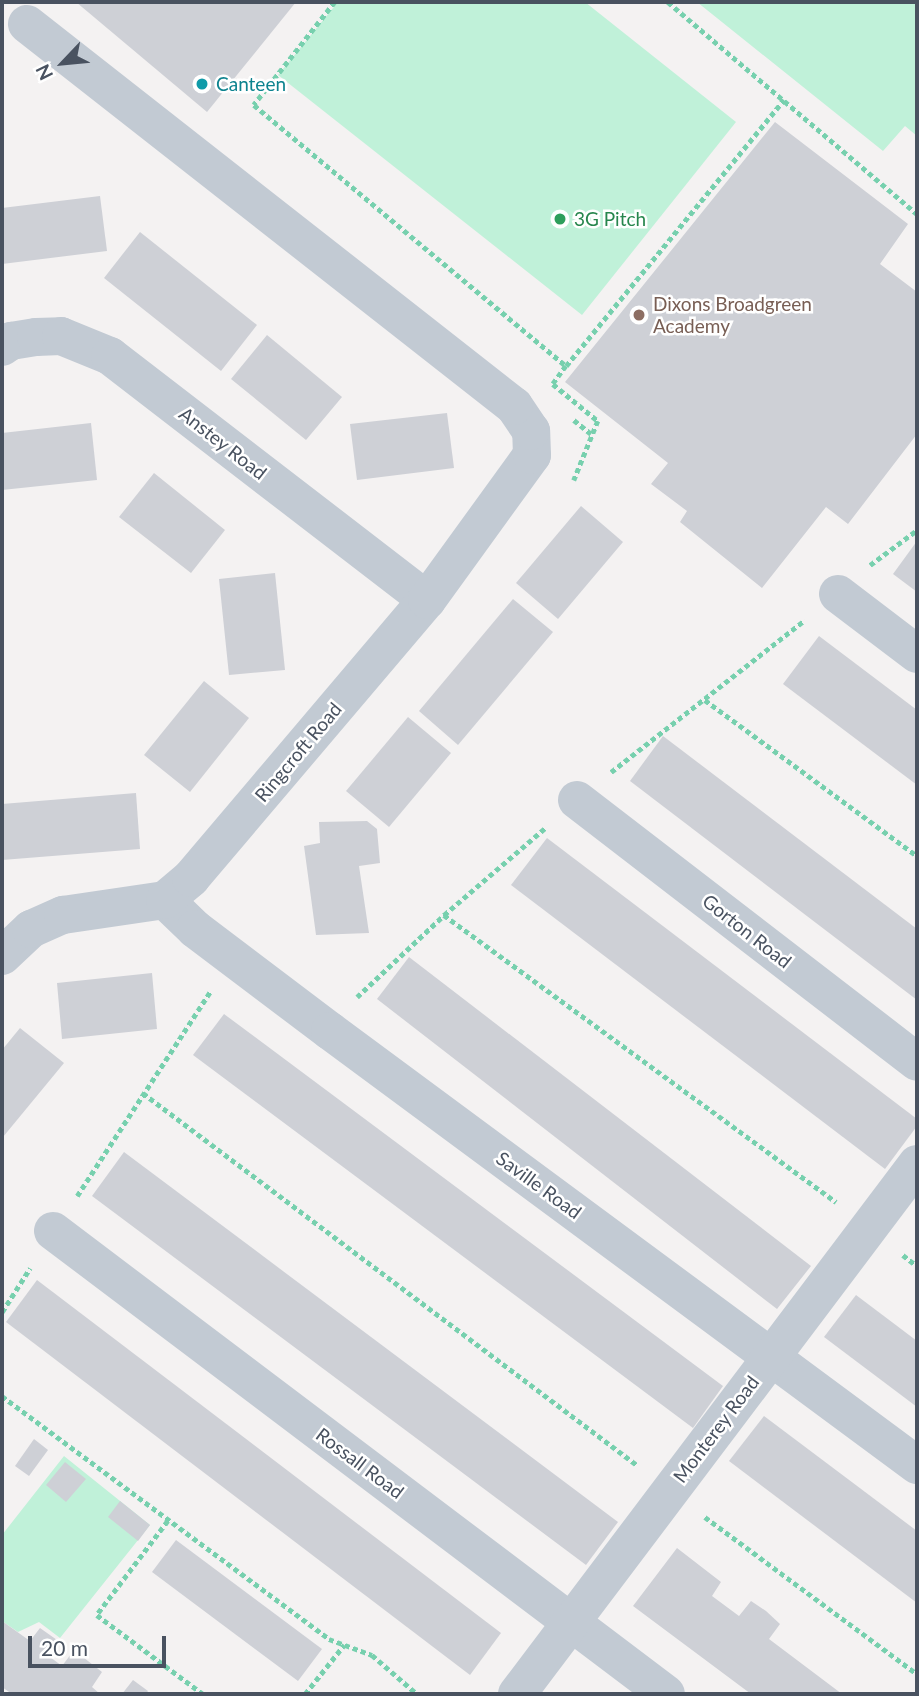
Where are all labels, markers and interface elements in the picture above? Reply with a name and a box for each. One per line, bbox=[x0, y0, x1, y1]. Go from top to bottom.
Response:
north arrow bbox=[28, 28, 98, 98]
text: N bbox=[30, 61, 57, 84]
place label: Canteen bbox=[216, 73, 286, 95]
marker: Canteen bbox=[194, 76, 210, 92]
place label: 3G Pitch bbox=[574, 208, 646, 230]
marker: 3G Pitch bbox=[552, 211, 568, 227]
place label: Dixons Broadgreen Academy bbox=[653, 293, 812, 337]
marker: Dixons Broadgreen Academy bbox=[631, 307, 647, 323]
street label: Anstey Road bbox=[175, 402, 271, 484]
street label: Ringcroft Road bbox=[250, 698, 346, 806]
street label: Gorton Road bbox=[698, 889, 796, 973]
street label: Saville Road bbox=[492, 1146, 586, 1224]
street label: Monterey Road bbox=[668, 1371, 764, 1487]
street label: Rossall Road bbox=[312, 1423, 408, 1503]
scale bar bbox=[32, 1622, 170, 1666]
text: 20 m bbox=[41, 1635, 88, 1660]

